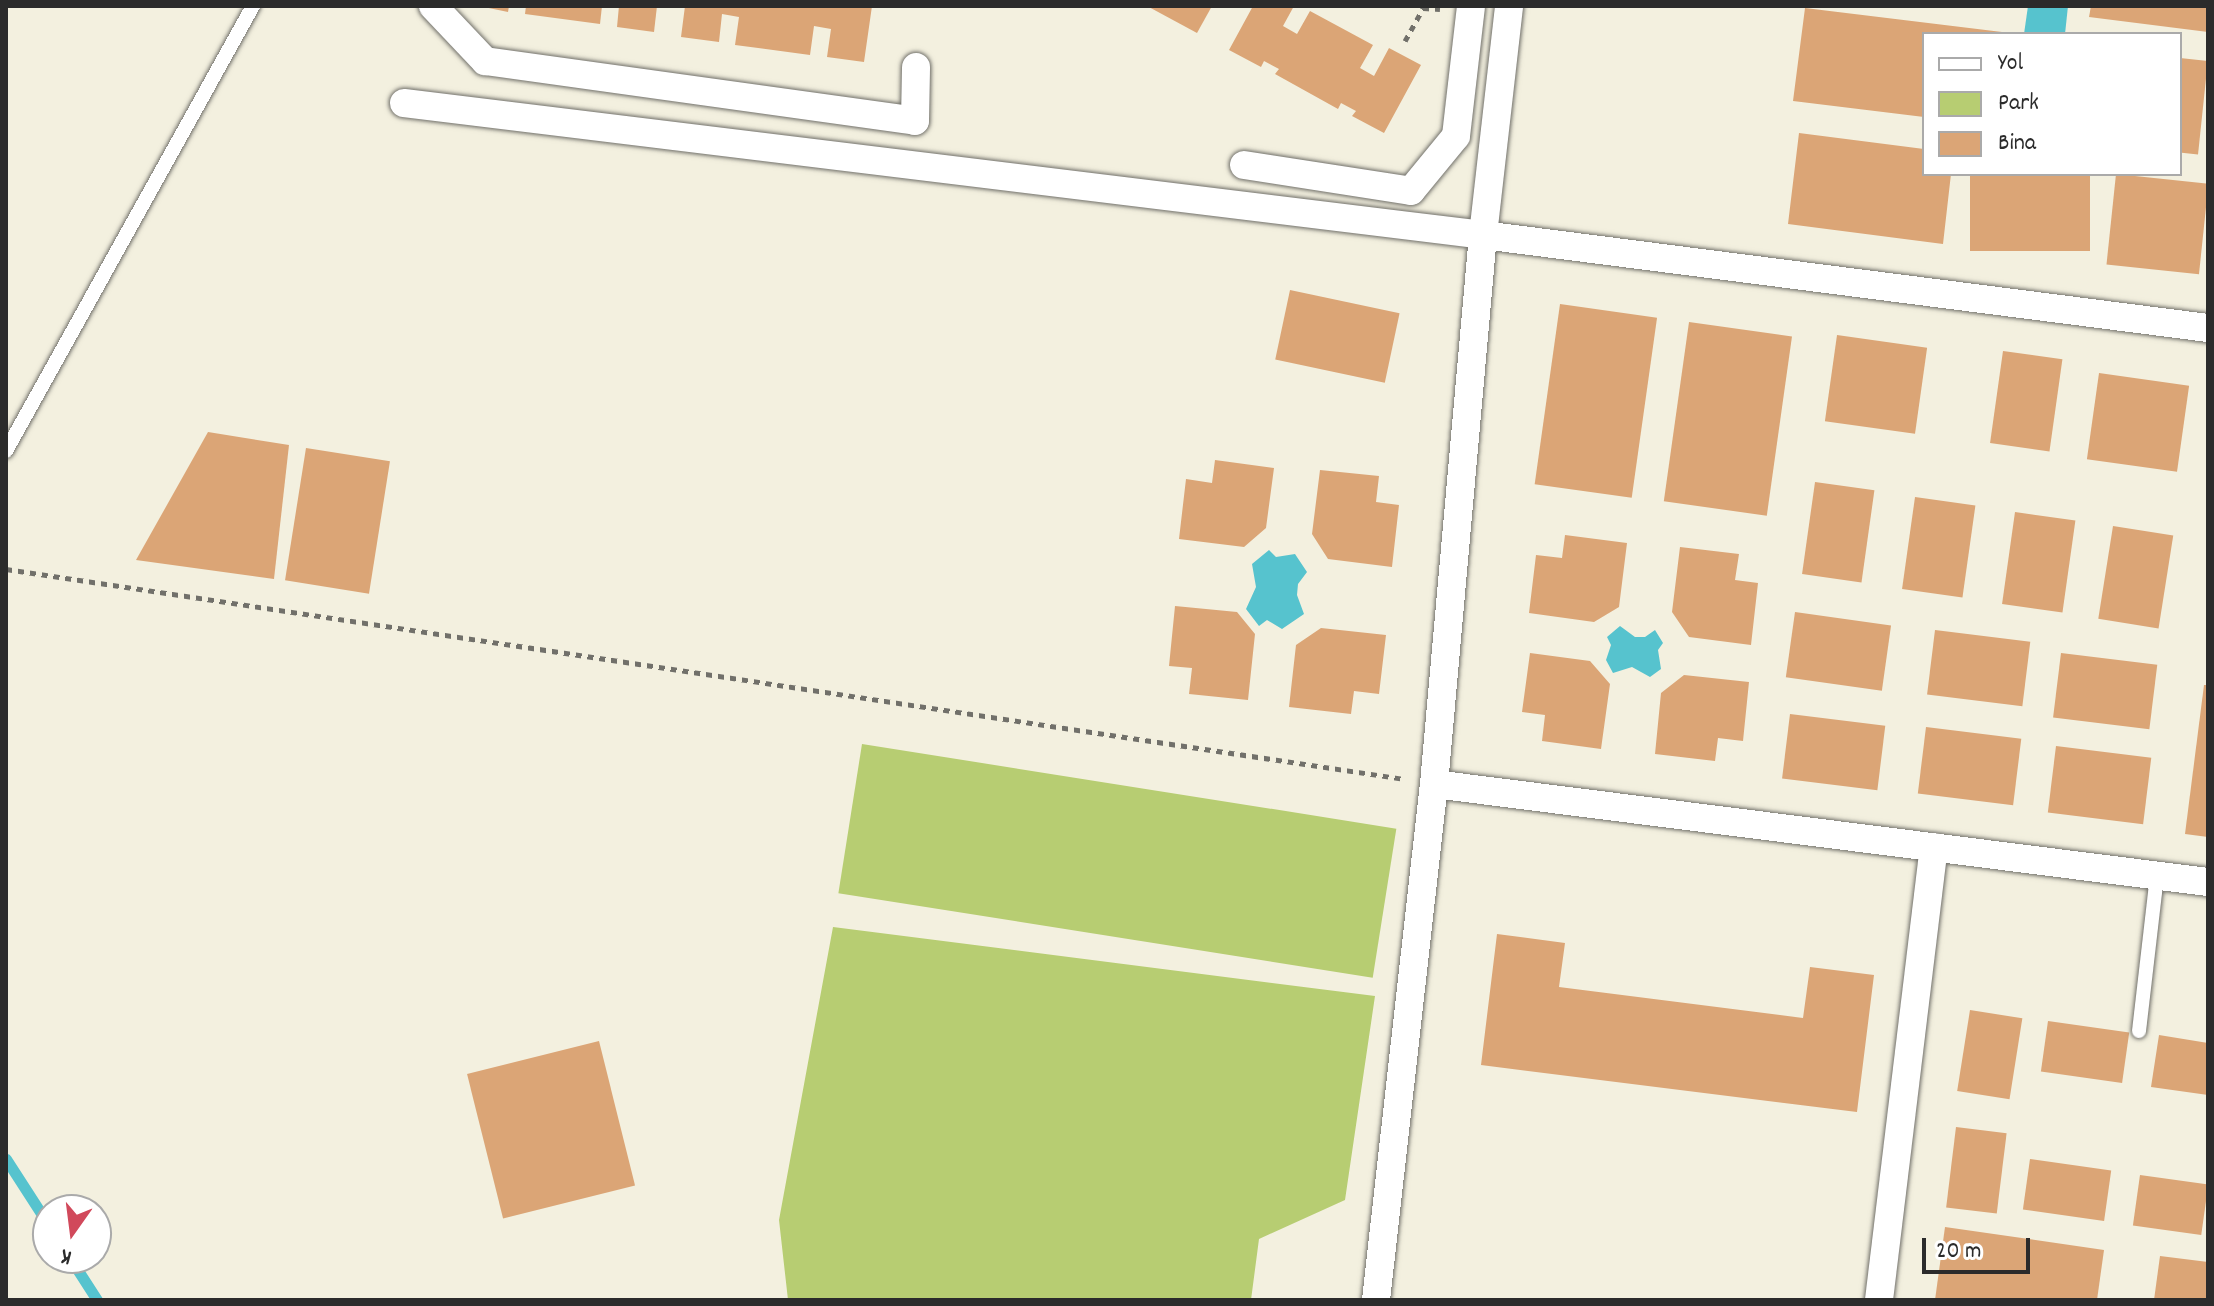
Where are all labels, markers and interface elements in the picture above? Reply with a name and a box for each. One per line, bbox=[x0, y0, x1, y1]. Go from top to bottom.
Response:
legend bbox=[1922, 32, 2182, 176]
text: Yol bbox=[1998, 47, 2023, 81]
text: Park bbox=[1998, 87, 2039, 121]
text: Bina bbox=[1998, 127, 2036, 161]
north arrow bbox=[32, 1194, 112, 1274]
scale bar bbox=[1926, 1222, 2034, 1272]
text: 20 m bbox=[1936, 1235, 1982, 1269]
text: K bbox=[58, 1240, 75, 1272]

